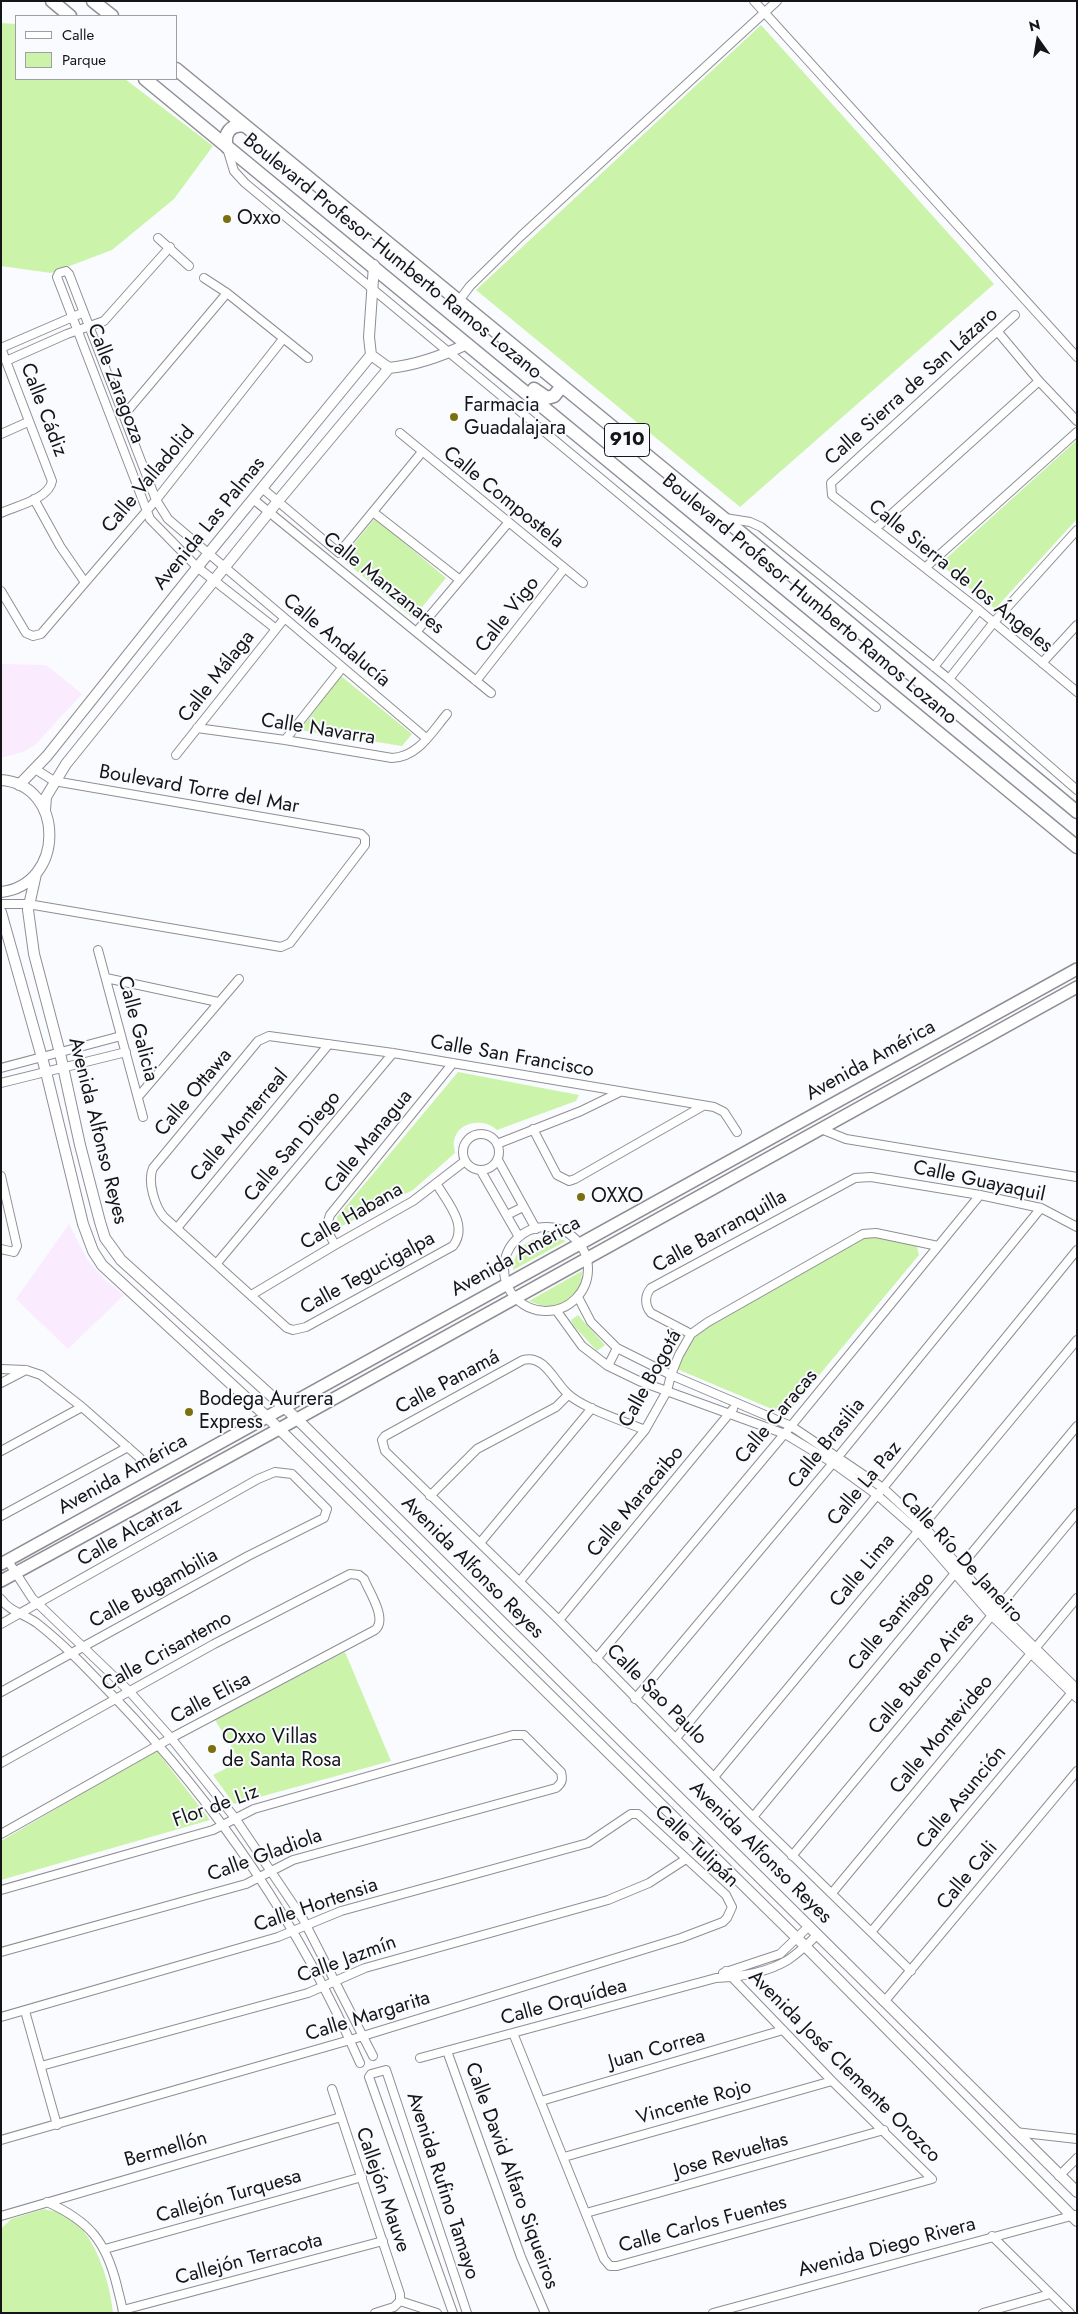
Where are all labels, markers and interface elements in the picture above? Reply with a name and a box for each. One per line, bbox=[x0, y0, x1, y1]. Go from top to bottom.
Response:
text: N bbox=[1027, 14, 1042, 36]
legend bbox=[15, 15, 178, 80]
north arrow bbox=[1013, 15, 1063, 65]
text: Calle bbox=[62, 24, 94, 46]
text: Parque bbox=[62, 49, 106, 71]
street label: Boulevard Profesor Humberto Ramos Lozano bbox=[238, 129, 546, 385]
place label: Oxxo bbox=[237, 207, 281, 231]
marker: Oxxo bbox=[221, 213, 233, 225]
street label: Calle Sierra de San Lázaro bbox=[821, 303, 1003, 471]
street label: Calle Zaragoza bbox=[81, 321, 149, 447]
street label: Calle Cádiz bbox=[14, 360, 72, 460]
place label: Farmacia Guadalajara bbox=[464, 394, 566, 441]
marker: Farmacia Guadalajara bbox=[448, 411, 460, 423]
street label: Calle Valladolid bbox=[97, 422, 201, 538]
road number: 910 bbox=[604, 424, 650, 456]
street label: Calle Compostela bbox=[438, 442, 568, 554]
street label: Avenida Las Palmas bbox=[149, 453, 271, 595]
street label: Boulevard Profesor Humberto Ramos Lozano bbox=[657, 469, 961, 731]
street label: Calle Sierra de los Ángeles bbox=[863, 495, 1057, 659]
street label: Calle Manzanares bbox=[318, 528, 448, 640]
street label: Calle Vigo bbox=[471, 572, 545, 658]
street label: Calle Andalucía bbox=[277, 589, 395, 693]
street label: Calle Málaga bbox=[174, 626, 260, 728]
street label: Calle Navarra bbox=[259, 709, 377, 751]
street label: Boulevard Torre del Mar bbox=[97, 761, 301, 819]
street label: Calle Galicia bbox=[111, 974, 163, 1084]
street label: Avenida América bbox=[802, 1016, 940, 1106]
street label: Calle San Francisco bbox=[428, 1031, 596, 1083]
street label: Avenida Alfonso Reyes bbox=[62, 1035, 132, 1227]
street label: Calle Ottawa bbox=[150, 1044, 238, 1142]
street label: Calle Monterreal bbox=[186, 1065, 294, 1187]
street label: Calle Managua bbox=[320, 1085, 418, 1199]
street label: Calle San Diego bbox=[240, 1087, 346, 1207]
street label: Calle Guayaquil bbox=[911, 1156, 1047, 1208]
street label: Calle Habana bbox=[297, 1178, 407, 1256]
place label: OXXO bbox=[591, 1185, 643, 1209]
street label: Calle Barranquilla bbox=[649, 1185, 791, 1279]
marker: OXXO bbox=[575, 1191, 587, 1203]
street label: Avenida América bbox=[447, 1212, 585, 1302]
street label: Calle Tegucigalpa bbox=[297, 1227, 439, 1321]
street label: Calle Bogotá bbox=[614, 1326, 688, 1432]
street label: Calle Panamá bbox=[392, 1346, 504, 1420]
street label: Calle Caracas bbox=[731, 1365, 823, 1469]
place label: Bodega Aurrera Express bbox=[199, 1388, 333, 1435]
street label: Calle Brasilia bbox=[783, 1394, 871, 1494]
marker: Bodega Aurrera Express bbox=[183, 1406, 195, 1418]
street label: Avenida América bbox=[54, 1430, 192, 1520]
street label: Calle La Paz bbox=[823, 1437, 907, 1531]
street label: Calle Maracaibo bbox=[583, 1441, 689, 1563]
street label: Calle Río De Janeiro bbox=[894, 1488, 1028, 1628]
street label: Avenida Alfonso Reyes bbox=[396, 1492, 548, 1644]
street label: Calle Alcatraz bbox=[74, 1494, 186, 1572]
street label: Calle Lima bbox=[825, 1529, 901, 1613]
street label: Calle Bugambilia bbox=[86, 1544, 222, 1634]
street label: Calle Santiago bbox=[844, 1568, 940, 1676]
street label: Calle Crisantemo bbox=[98, 1607, 236, 1697]
street label: Calle Bueno Aires bbox=[864, 1608, 980, 1740]
street label: Calle Sao Paulo bbox=[601, 1640, 711, 1750]
street label: Calle Elisa bbox=[167, 1668, 255, 1730]
street label: Calle Montevideo bbox=[885, 1671, 999, 1799]
place label: Oxxo Villas de Santa Rosa bbox=[222, 1726, 341, 1773]
street label: Calle Asunción bbox=[912, 1742, 1012, 1854]
marker: Oxxo Villas de Santa Rosa bbox=[206, 1743, 218, 1755]
street label: Avenida Alfonso Reyes bbox=[684, 1777, 836, 1929]
street label: Flor de Liz bbox=[170, 1780, 262, 1834]
street label: Calle Tulipán bbox=[649, 1801, 743, 1893]
street label: Calle Gladiola bbox=[204, 1824, 326, 1888]
street label: Calle Cali bbox=[932, 1837, 1004, 1915]
street label: Calle Hortensia bbox=[251, 1874, 381, 1938]
street label: Calle Jazmín bbox=[294, 1931, 400, 1989]
street label: Avenida José Clemente Orozco bbox=[743, 1966, 945, 2168]
street label: Calle Orquídea bbox=[498, 1975, 630, 2031]
street label: Calle Margarita bbox=[303, 1987, 433, 2047]
street label: Juan Correa bbox=[606, 2025, 708, 2075]
street label: Calle David Alfaro Siqueiros bbox=[459, 2060, 563, 2292]
street label: Vincente Rojo bbox=[634, 2075, 754, 2131]
street label: Avenida Rufino Tamayo bbox=[400, 2089, 484, 2283]
street label: Callejón Mauve bbox=[349, 2124, 415, 2256]
street label: Bermellón bbox=[122, 2127, 210, 2173]
street label: Jose Revueltas bbox=[671, 2128, 791, 2184]
street label: Callejón Turquesa bbox=[154, 2165, 304, 2229]
street label: Calle Carlos Fuentes bbox=[617, 2191, 789, 2259]
street label: Avenida Diego Rivera bbox=[796, 2213, 978, 2283]
street label: Callejón Terracota bbox=[173, 2229, 325, 2291]

